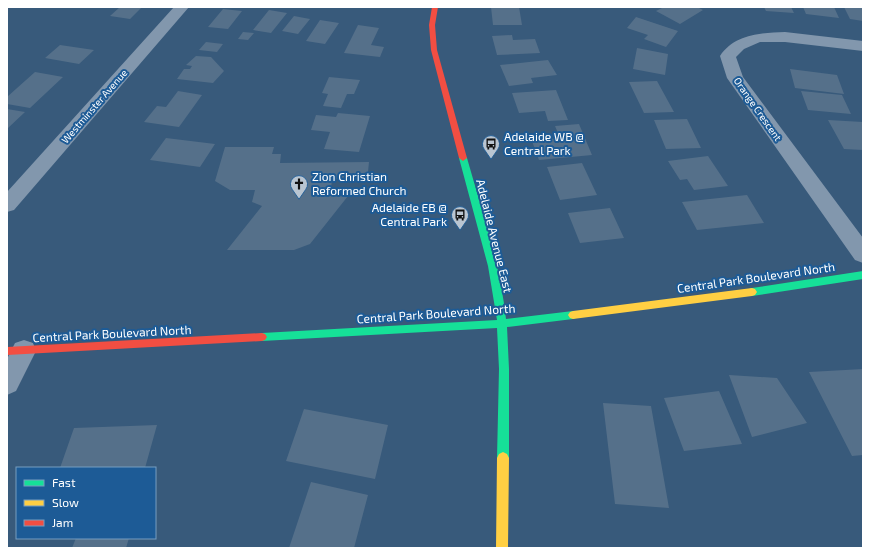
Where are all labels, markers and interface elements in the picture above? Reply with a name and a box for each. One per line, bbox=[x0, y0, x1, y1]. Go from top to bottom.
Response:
street label: Westminster Avenue bbox=[59, 67, 129, 145]
street label: Orange Crescent bbox=[732, 75, 785, 143]
place label: Adelaide WB @ Central Park bbox=[504, 129, 584, 157]
bus stop icon: Adelaide WB @ Central Park bbox=[481, 134, 501, 159]
place label: Zion Christian Reformed Church bbox=[312, 169, 407, 197]
church icon: Zion Christian Reformed Church bbox=[289, 174, 309, 199]
street label: Adelaide Avenue East bbox=[474, 178, 516, 294]
place label: Adelaide EB @ Central Park bbox=[372, 200, 447, 228]
bus stop icon: Adelaide EB @ Central Park bbox=[450, 205, 470, 230]
street label: Central Park Boulevard North bbox=[676, 259, 836, 295]
street label: Central Park Boulevard North bbox=[356, 300, 516, 326]
street label: Central Park Boulevard North bbox=[32, 322, 192, 344]
legend bbox=[16, 467, 156, 539]
text: Fast bbox=[52, 475, 76, 489]
text: Slow bbox=[52, 495, 79, 509]
text: Jam bbox=[52, 515, 73, 529]

